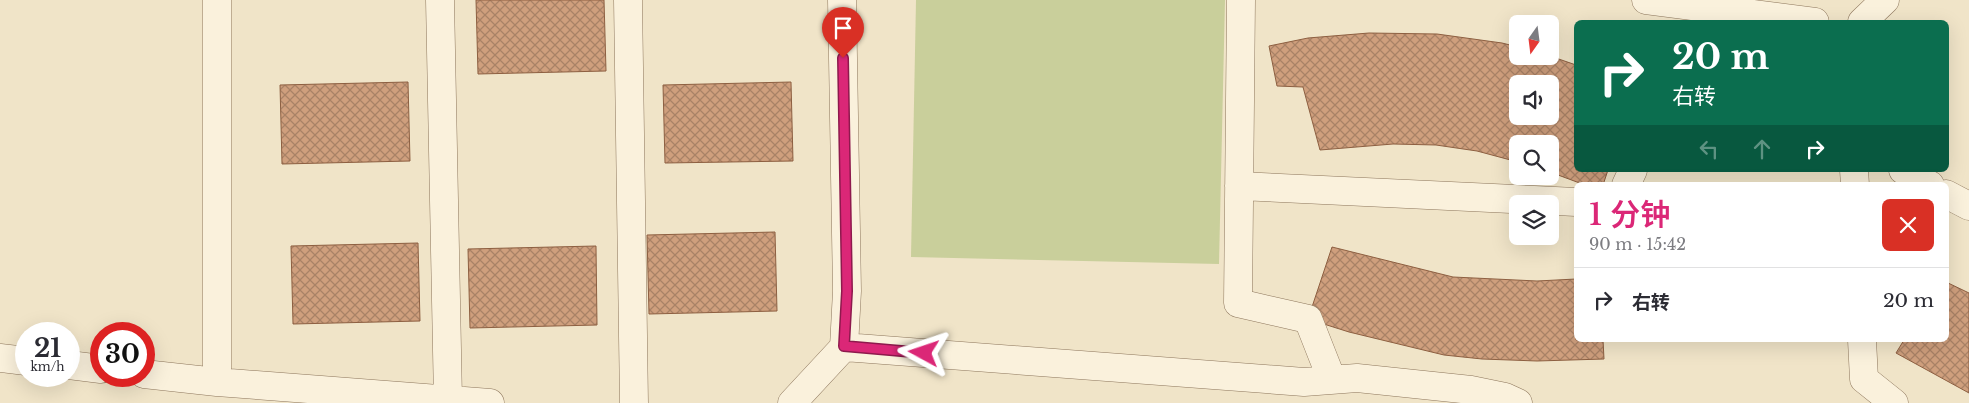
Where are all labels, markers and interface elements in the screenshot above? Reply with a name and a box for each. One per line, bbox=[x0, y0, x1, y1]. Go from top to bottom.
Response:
pin bbox=[822, 7, 864, 58]
icon: arrive bbox=[829, 14, 857, 42]
north arrow bbox=[1509, 15, 1559, 65]
map controls bbox=[1509, 15, 1559, 245]
text: 20 m bbox=[1672, 35, 1769, 78]
icon: right bbox=[1589, 40, 1654, 105]
button: sound bbox=[1509, 75, 1559, 125]
text: 右转 bbox=[1672, 83, 1716, 110]
button: search bbox=[1509, 135, 1559, 185]
icon: left bbox=[1695, 135, 1723, 163]
icon: ahead bbox=[1748, 135, 1776, 163]
icon: right bbox=[1801, 135, 1829, 163]
button: layers bbox=[1509, 195, 1559, 245]
text: 1 分钟 bbox=[1589, 196, 1670, 233]
button: close bbox=[1882, 199, 1934, 251]
text: 90 m · 15:42 bbox=[1589, 234, 1686, 254]
icon: right bbox=[1589, 286, 1617, 314]
text: 20 m bbox=[1883, 289, 1934, 312]
text: 右转 bbox=[1632, 291, 1670, 314]
speed limit sign: 30 bbox=[90, 322, 155, 387]
position arrow bbox=[897, 326, 949, 378]
text: 21 bbox=[34, 333, 61, 364]
text: km/h bbox=[30, 359, 65, 374]

